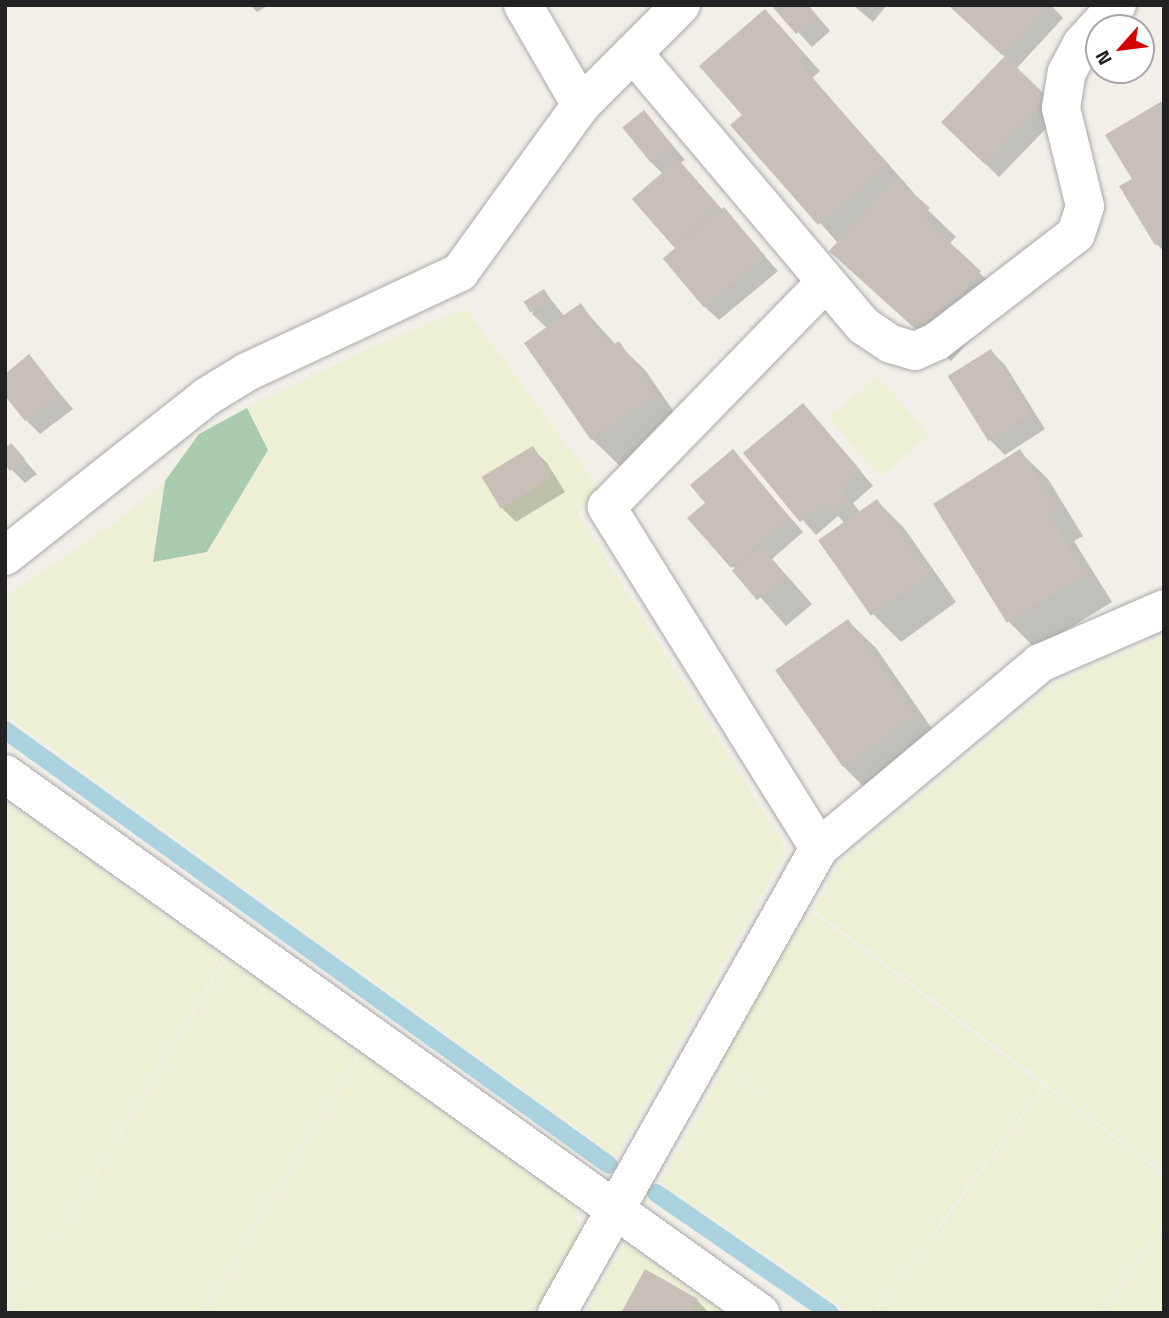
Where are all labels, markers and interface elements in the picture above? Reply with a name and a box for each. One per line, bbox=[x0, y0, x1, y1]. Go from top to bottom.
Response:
north arrow bbox=[1085, 14, 1155, 84]
text: N bbox=[1087, 46, 1119, 71]

